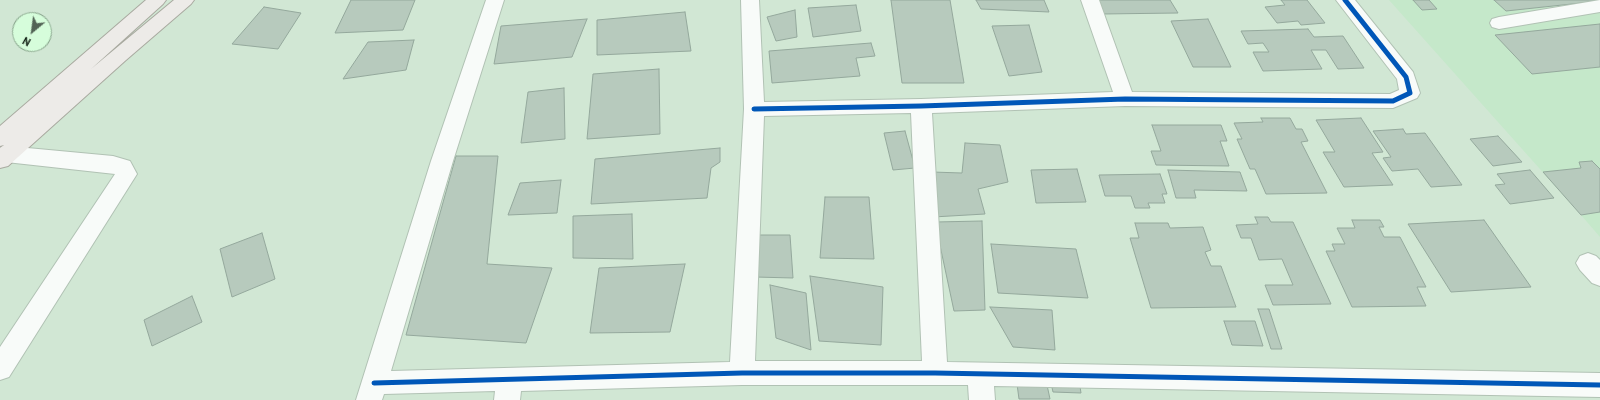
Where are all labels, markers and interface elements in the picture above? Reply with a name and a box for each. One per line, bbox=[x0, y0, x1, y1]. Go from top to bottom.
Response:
north arrow bbox=[12, 12, 52, 52]
text: N bbox=[20, 34, 33, 50]

